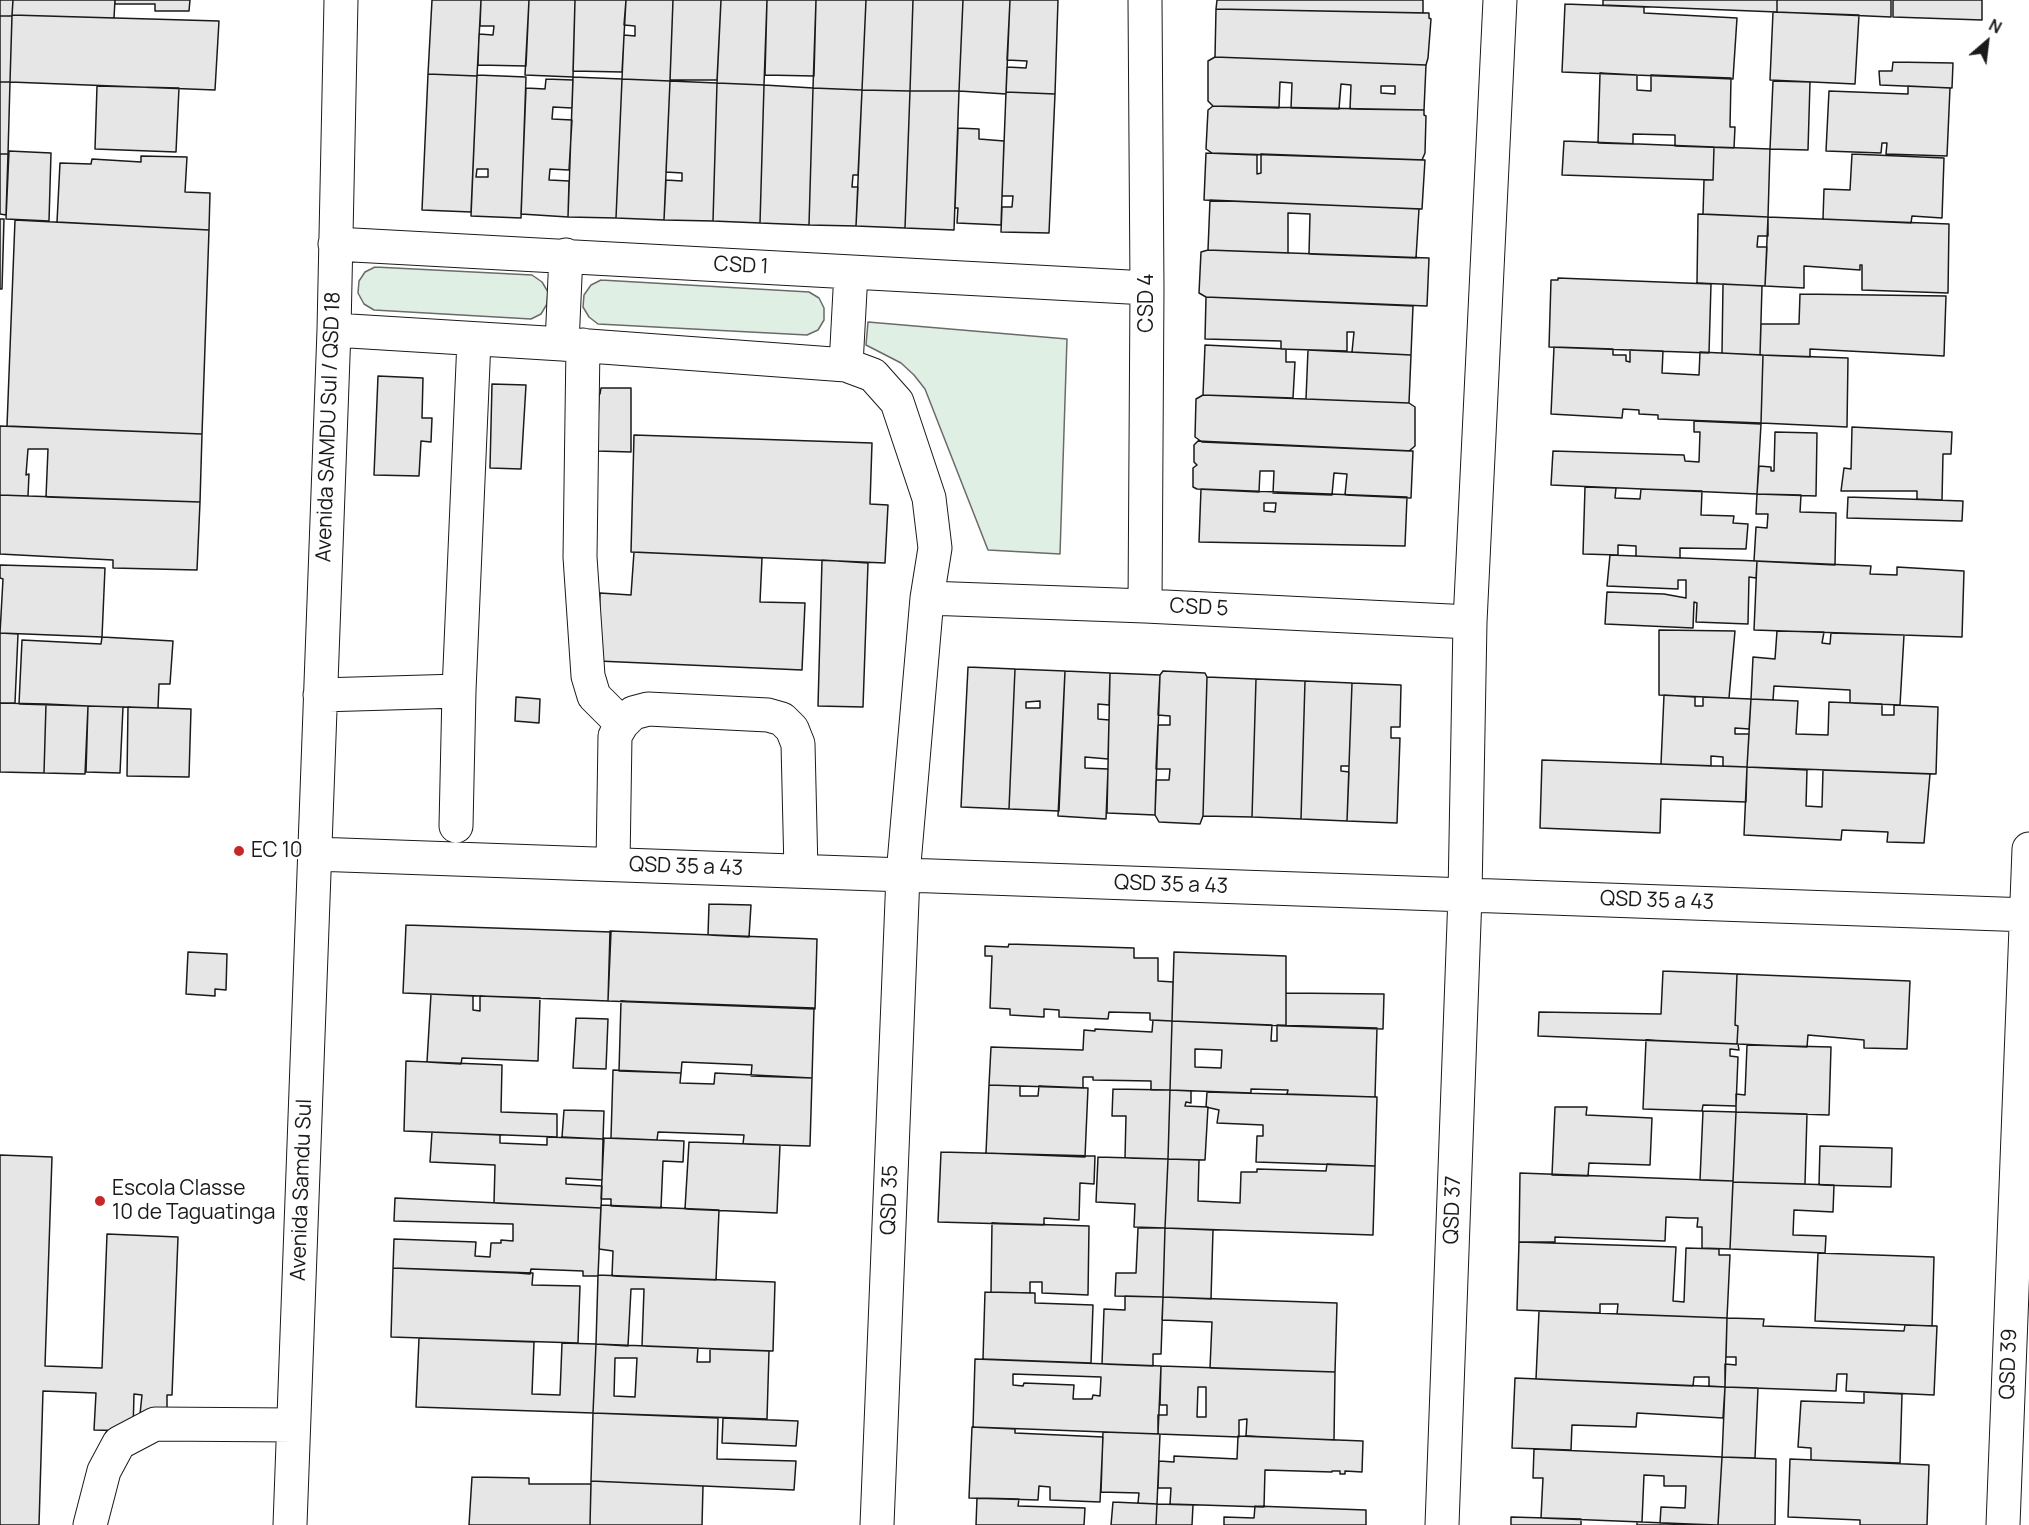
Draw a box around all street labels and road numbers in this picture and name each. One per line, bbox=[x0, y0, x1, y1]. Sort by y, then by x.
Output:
street label: CSD 1 bbox=[713, 252, 769, 280]
street label: CSD 4 bbox=[1134, 273, 1160, 333]
street label: Avenida SAMDU Sul / QSD 18 bbox=[312, 291, 346, 563]
street label: CSD 5 bbox=[1169, 594, 1229, 622]
street label: QSD 35 a 43 bbox=[628, 852, 744, 882]
street label: QSD 35 a 43 bbox=[1113, 870, 1229, 900]
street label: QSD 35 a 43 bbox=[1599, 886, 1715, 916]
street label: Avenida Samdu Sul bbox=[286, 1099, 318, 1281]
street label: QSD 35 bbox=[876, 1164, 904, 1236]
street label: QSD 37 bbox=[1439, 1175, 1467, 1245]
street label: QSD 39 bbox=[1995, 1328, 2023, 1400]

